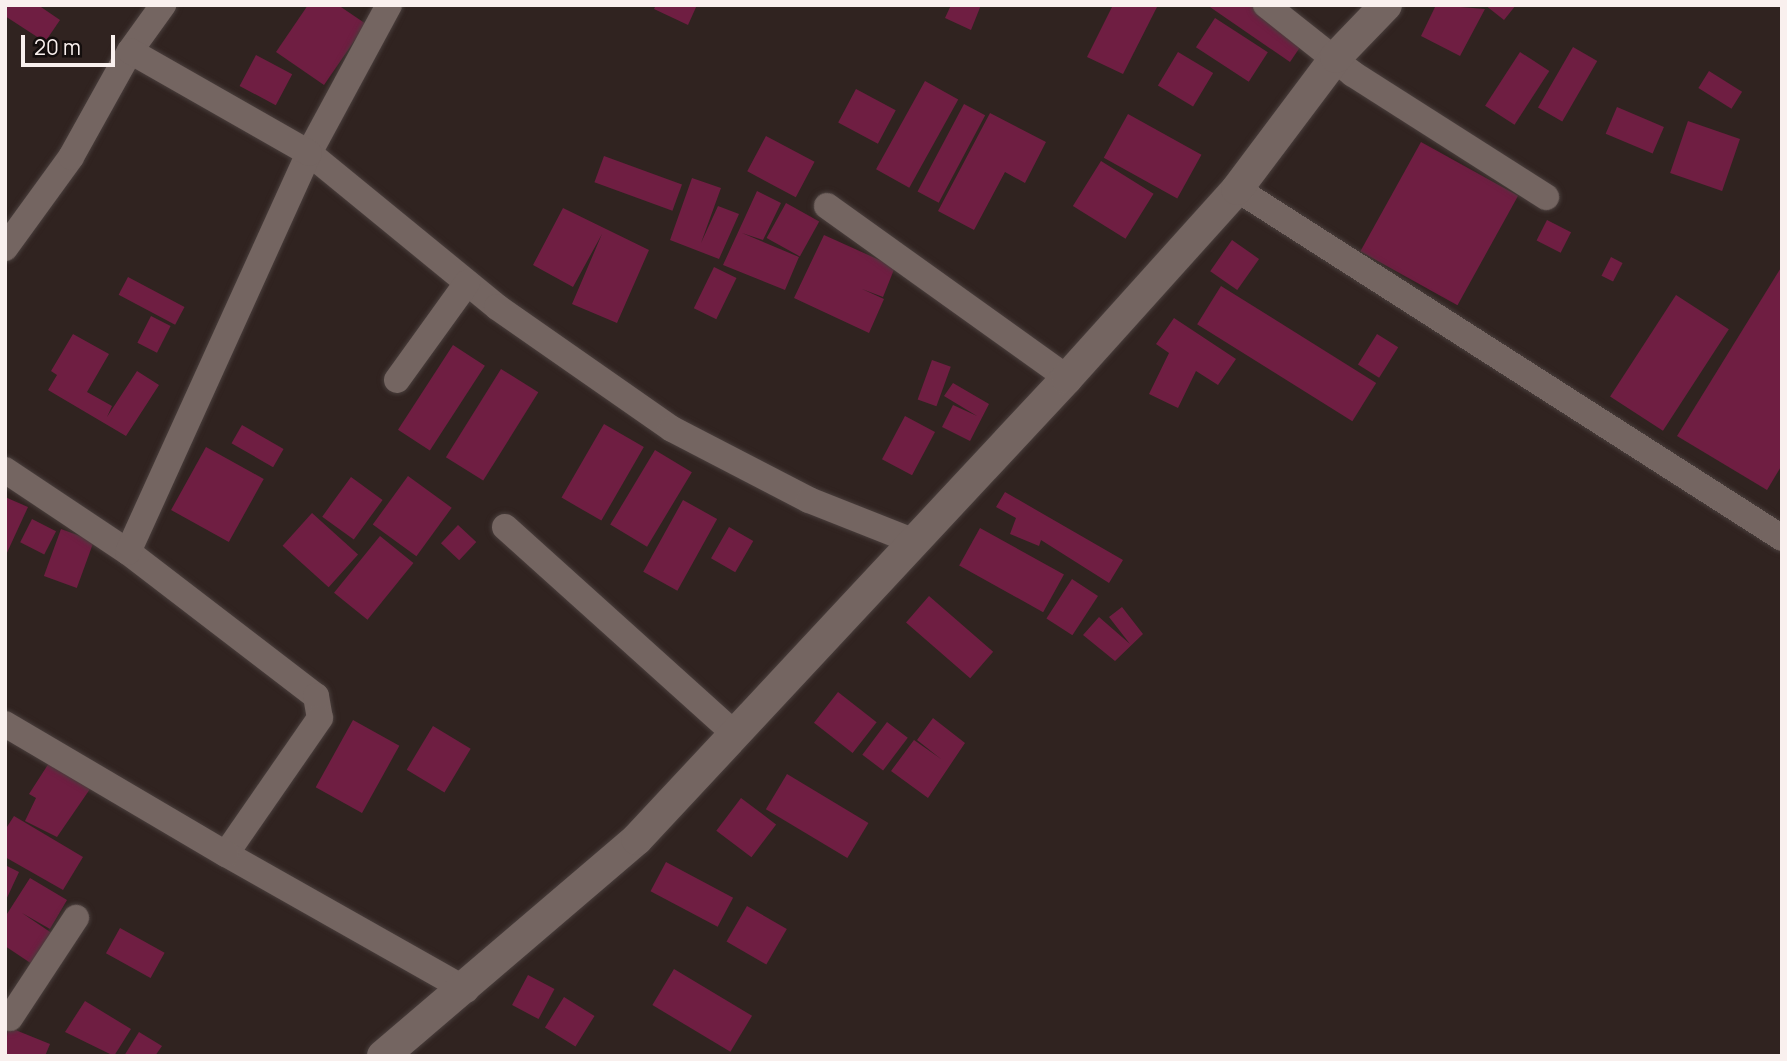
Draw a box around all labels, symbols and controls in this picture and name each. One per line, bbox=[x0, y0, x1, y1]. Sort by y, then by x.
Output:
scale bar bbox=[24, 21, 119, 65]
text: 20 m bbox=[34, 33, 81, 61]

